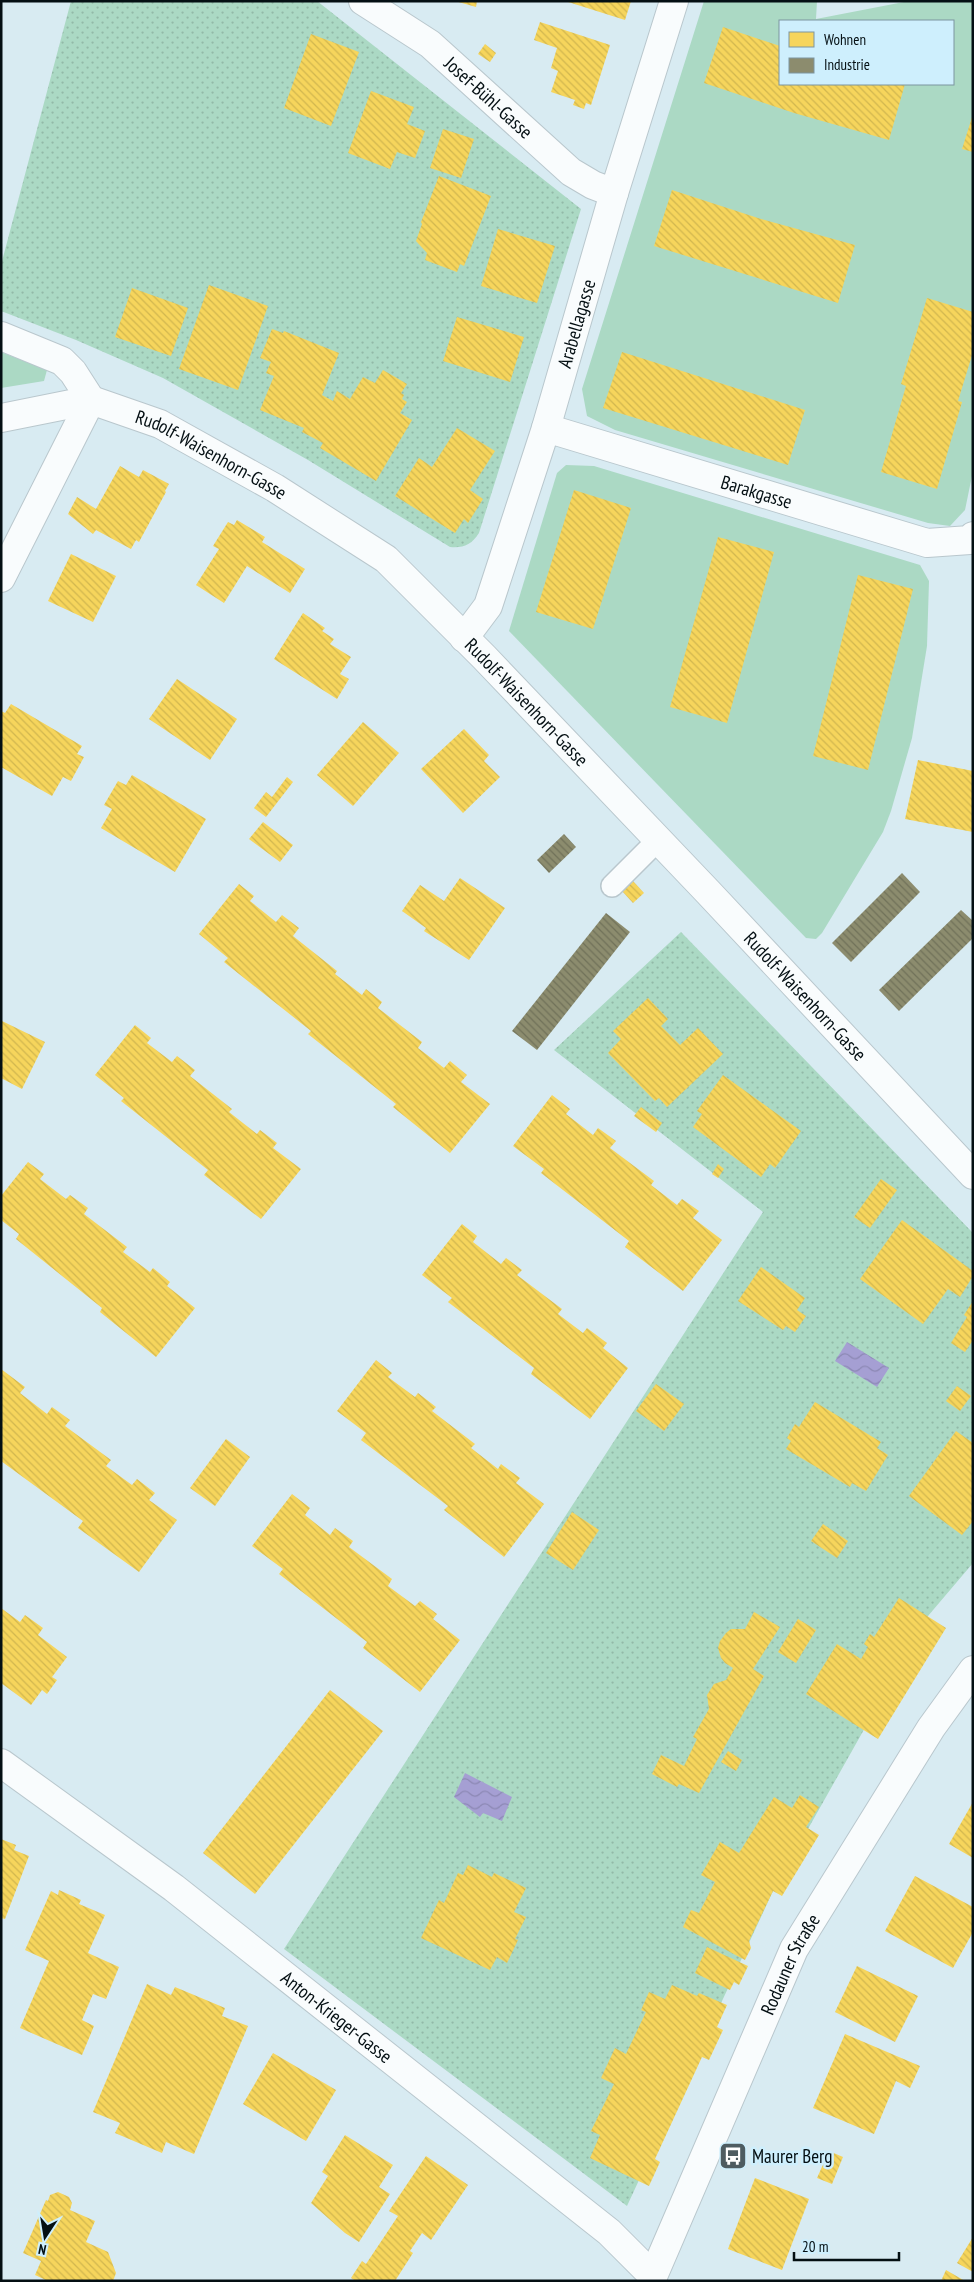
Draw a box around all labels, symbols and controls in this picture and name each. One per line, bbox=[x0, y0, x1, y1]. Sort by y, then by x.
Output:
legend bbox=[779, 20, 954, 85]
text: Wohnen bbox=[824, 30, 866, 49]
street label: Josef-Bühl-Gasse bbox=[439, 51, 538, 144]
text: Industrie bbox=[824, 55, 870, 74]
street label: Arabellagasse bbox=[552, 276, 600, 371]
street label: Rudolf-Waisenhorn-Gasse bbox=[132, 404, 292, 505]
street label: Barakgasse bbox=[718, 470, 795, 514]
street label: Rudolf-Waisenhorn-Gasse bbox=[460, 633, 594, 771]
street label: Rudolf-Waisenhorn-Gasse bbox=[739, 926, 872, 1066]
street label: Rodauner Straße bbox=[755, 1909, 825, 2018]
street label: Anton-Krieger-Gasse bbox=[276, 1965, 397, 2068]
bus stop icon: Maurer Berg bbox=[718, 2141, 748, 2171]
place label: Maurer Berg bbox=[752, 2144, 832, 2168]
north arrow bbox=[20, 2212, 70, 2262]
scale bar bbox=[794, 2230, 899, 2262]
text: 20 m bbox=[802, 2237, 828, 2256]
text: N bbox=[37, 2240, 48, 2259]

